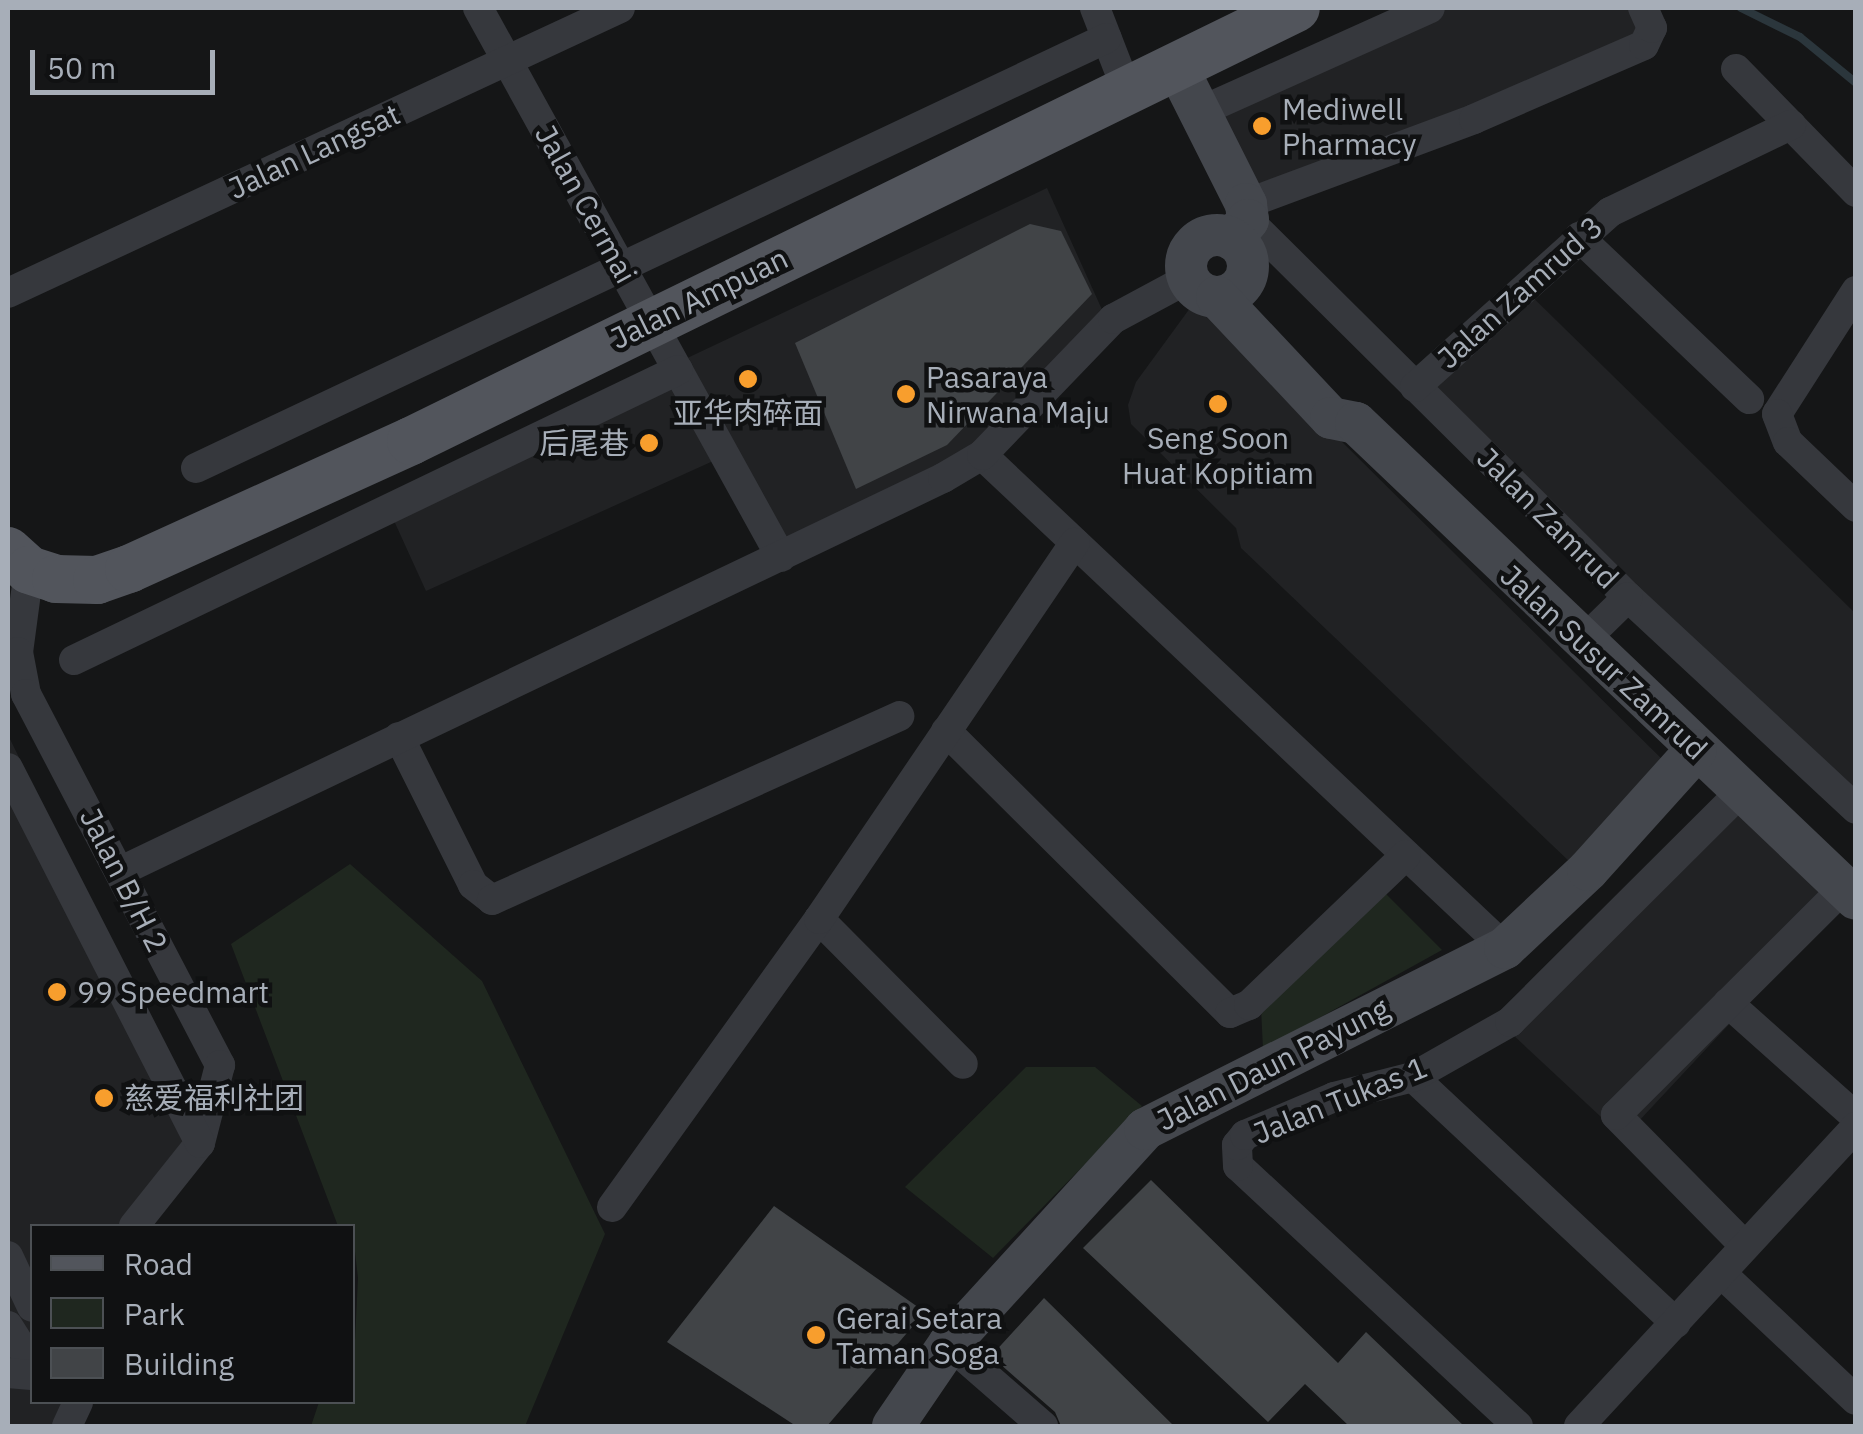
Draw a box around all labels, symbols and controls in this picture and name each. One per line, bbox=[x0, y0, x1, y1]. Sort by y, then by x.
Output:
scale bar bbox=[35, 30, 220, 92]
text: 50 m bbox=[47, 48, 116, 87]
place label: Mediwell Pharmacy bbox=[1282, 91, 1417, 162]
street label: Jalan Langsat bbox=[223, 96, 405, 206]
marker: Mediwell Pharmacy bbox=[1251, 115, 1273, 137]
street label: Jalan Cermai bbox=[528, 119, 644, 289]
street label: Jalan Zamrud 3 bbox=[1430, 208, 1610, 376]
street label: Jalan Ampuan bbox=[605, 240, 793, 356]
place label: Pasaraya Nirwana Maju bbox=[926, 359, 1110, 430]
marker: 亚华肉碎面 bbox=[737, 368, 759, 390]
marker: Pasaraya Nirwana Maju bbox=[895, 383, 917, 405]
marker: Seng Soon Huat Kopitiam bbox=[1207, 393, 1229, 415]
place label: 亚华肉碎面 bbox=[673, 395, 823, 431]
place label: Seng Soon Huat Kopitiam bbox=[1122, 420, 1314, 490]
place label: 后尾巷 bbox=[539, 425, 629, 461]
marker: 后尾巷 bbox=[638, 432, 660, 454]
street label: Jalan Zamrud bbox=[1470, 440, 1626, 596]
street label: Jalan Susur Zamrud bbox=[1493, 557, 1715, 767]
street label: Jalan B/H 2 bbox=[72, 802, 176, 958]
place label: 99 Speedmart bbox=[77, 974, 269, 1010]
marker: 99 Speedmart bbox=[46, 981, 68, 1003]
street label: Jalan Daun Payung bbox=[1151, 990, 1395, 1138]
street label: Jalan Tukas 1 bbox=[1248, 1049, 1432, 1151]
place label: 慈爱福利社团 bbox=[124, 1080, 304, 1116]
marker: 慈爱福利社团 bbox=[93, 1087, 115, 1109]
legend bbox=[30, 1224, 355, 1404]
text: Road bbox=[124, 1244, 193, 1283]
text: Park bbox=[124, 1294, 185, 1333]
place label: Gerai Setara Taman Soga bbox=[836, 1300, 1002, 1370]
marker: Gerai Setara Taman Soga bbox=[805, 1324, 827, 1346]
text: Building bbox=[124, 1344, 234, 1383]

